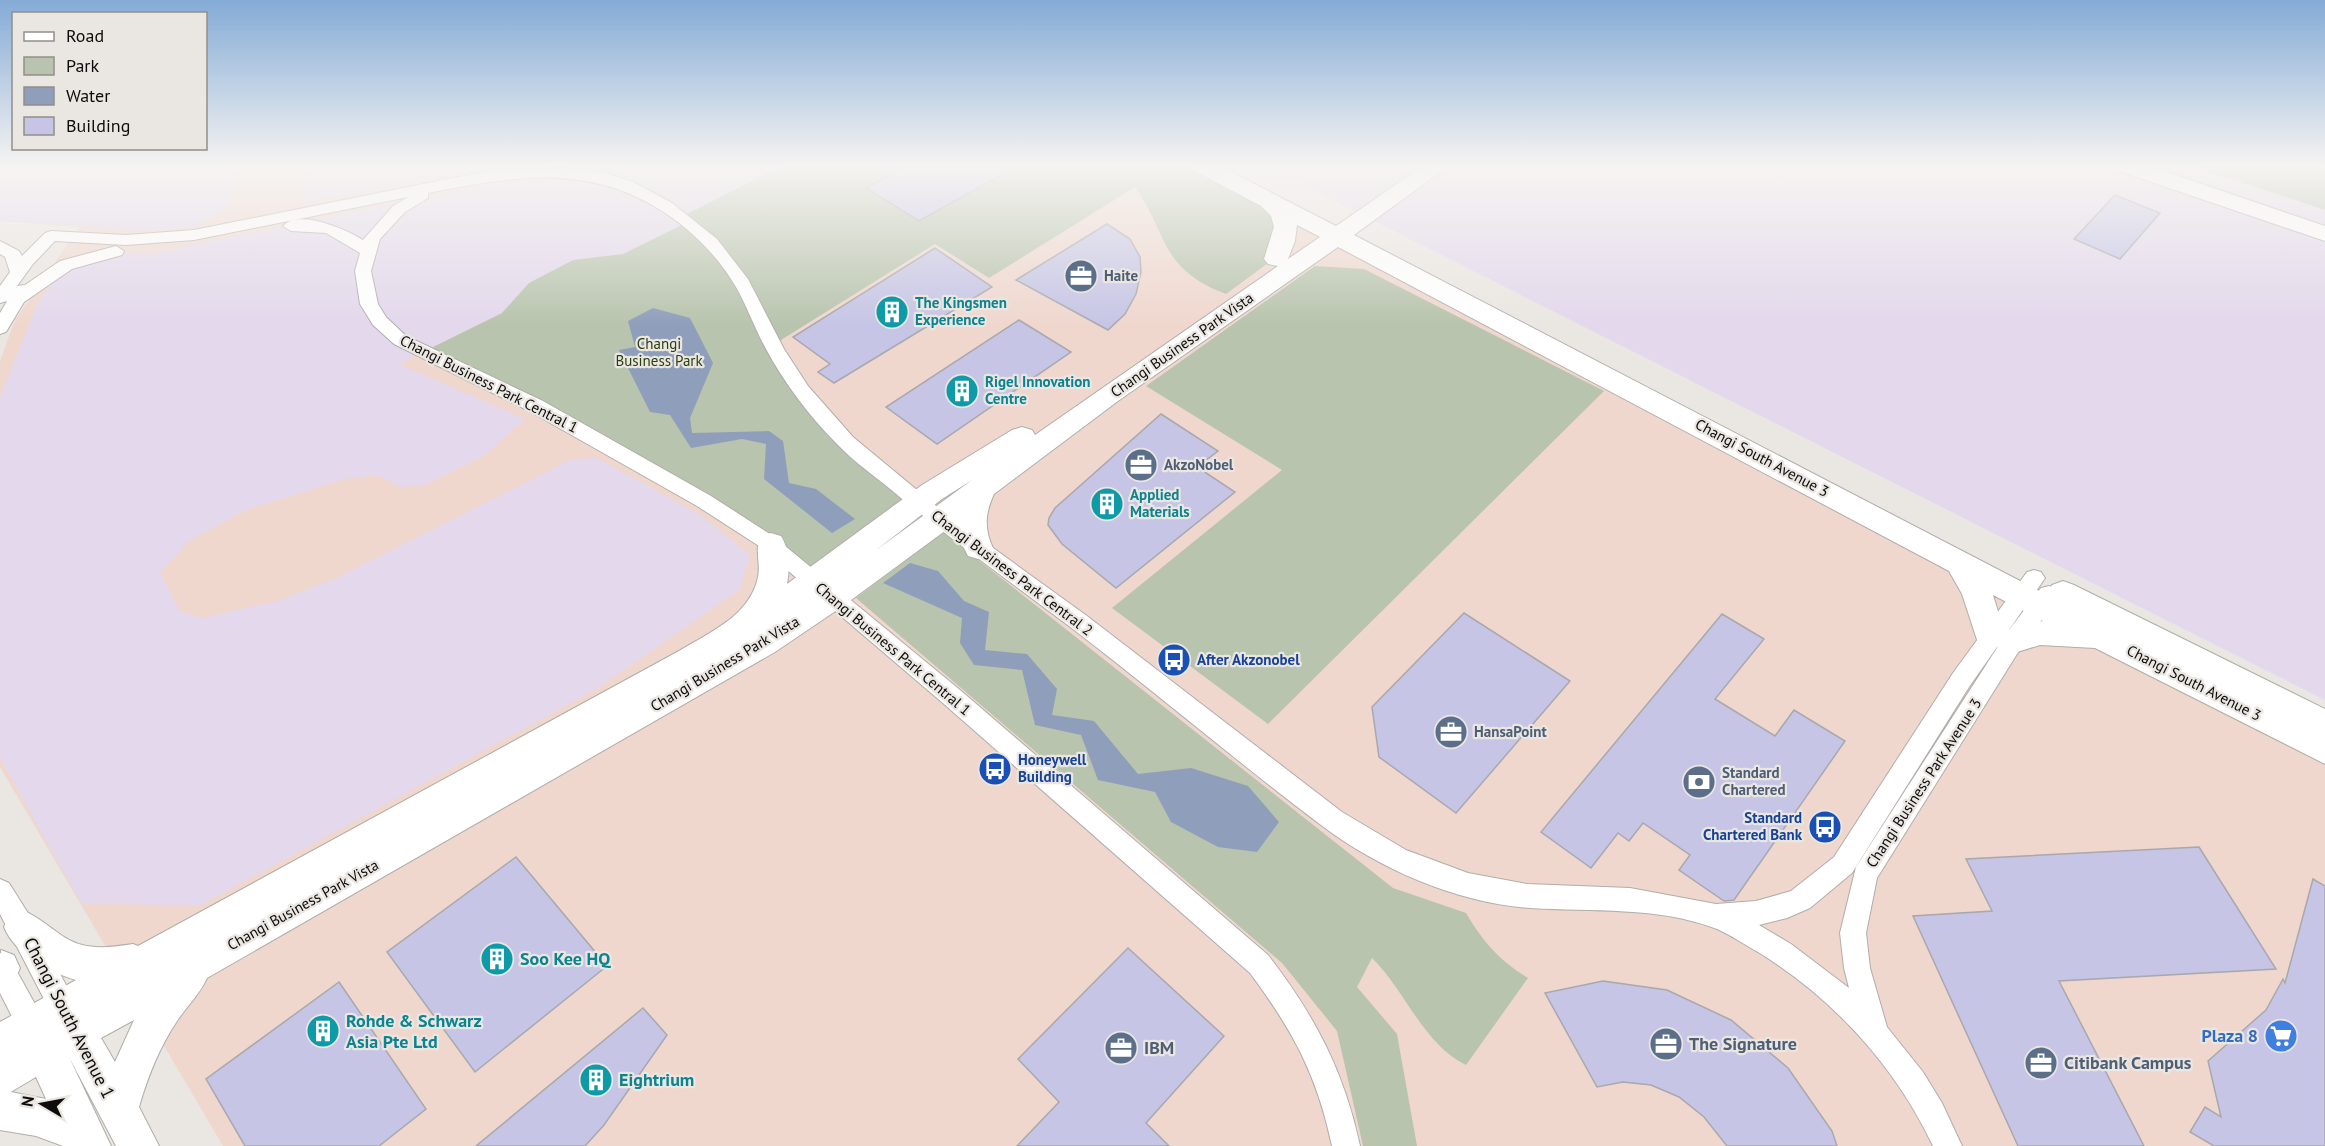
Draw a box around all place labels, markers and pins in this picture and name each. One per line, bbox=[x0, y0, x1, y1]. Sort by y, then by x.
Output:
office icon: Haite bbox=[1063, 258, 1099, 294]
place label: Haite bbox=[1104, 266, 1138, 285]
place label: The Kingsmen Experience bbox=[915, 293, 1007, 329]
building icon: The Kingsmen Experience bbox=[874, 294, 910, 330]
place label: Rigel Innovation Centre bbox=[985, 372, 1091, 408]
building icon: Rigel Innovation Centre bbox=[944, 373, 980, 409]
office icon: AkzoNobel bbox=[1123, 447, 1159, 483]
place label: AkzoNobel bbox=[1164, 455, 1234, 474]
place label: Applied Materials bbox=[1130, 485, 1190, 521]
building icon: Applied Materials bbox=[1089, 486, 1125, 522]
bus stop icon: After Akzonobel bbox=[1156, 642, 1192, 678]
place label: After Akzonobel bbox=[1197, 650, 1300, 669]
office icon: HansaPoint bbox=[1433, 714, 1469, 750]
place label: HansaPoint bbox=[1474, 722, 1547, 741]
place label: Honeywell Building bbox=[1018, 750, 1087, 786]
bus stop icon: Honeywell Building bbox=[977, 751, 1013, 787]
place label: Standard Chartered bbox=[1722, 763, 1785, 799]
bank icon: Standard Chartered bbox=[1681, 764, 1717, 800]
place label: Standard Chartered Bank bbox=[1703, 808, 1803, 844]
bus stop icon: Standard Chartered Bank bbox=[1807, 809, 1843, 845]
building icon: Soo Kee HQ bbox=[479, 941, 515, 977]
place label: Soo Kee HQ bbox=[520, 947, 611, 970]
place label: Rohde & Schwarz Asia Pte Ltd bbox=[346, 1009, 482, 1053]
building icon: Rohde & Schwarz Asia Pte Ltd bbox=[305, 1013, 341, 1049]
supermarket icon: Plaza 8 bbox=[2263, 1018, 2299, 1054]
place label: Plaza 8 bbox=[2202, 1024, 2258, 1047]
office icon: The Signature bbox=[1648, 1026, 1684, 1062]
office icon: IBM bbox=[1103, 1030, 1139, 1066]
place label: The Signature bbox=[1689, 1032, 1797, 1055]
place label: IBM bbox=[1144, 1036, 1174, 1059]
office icon: Citibank Campus bbox=[2023, 1045, 2059, 1081]
place label: Citibank Campus bbox=[2064, 1051, 2192, 1074]
building icon: Eightrium bbox=[578, 1062, 614, 1098]
place label: Eightrium bbox=[619, 1068, 694, 1091]

